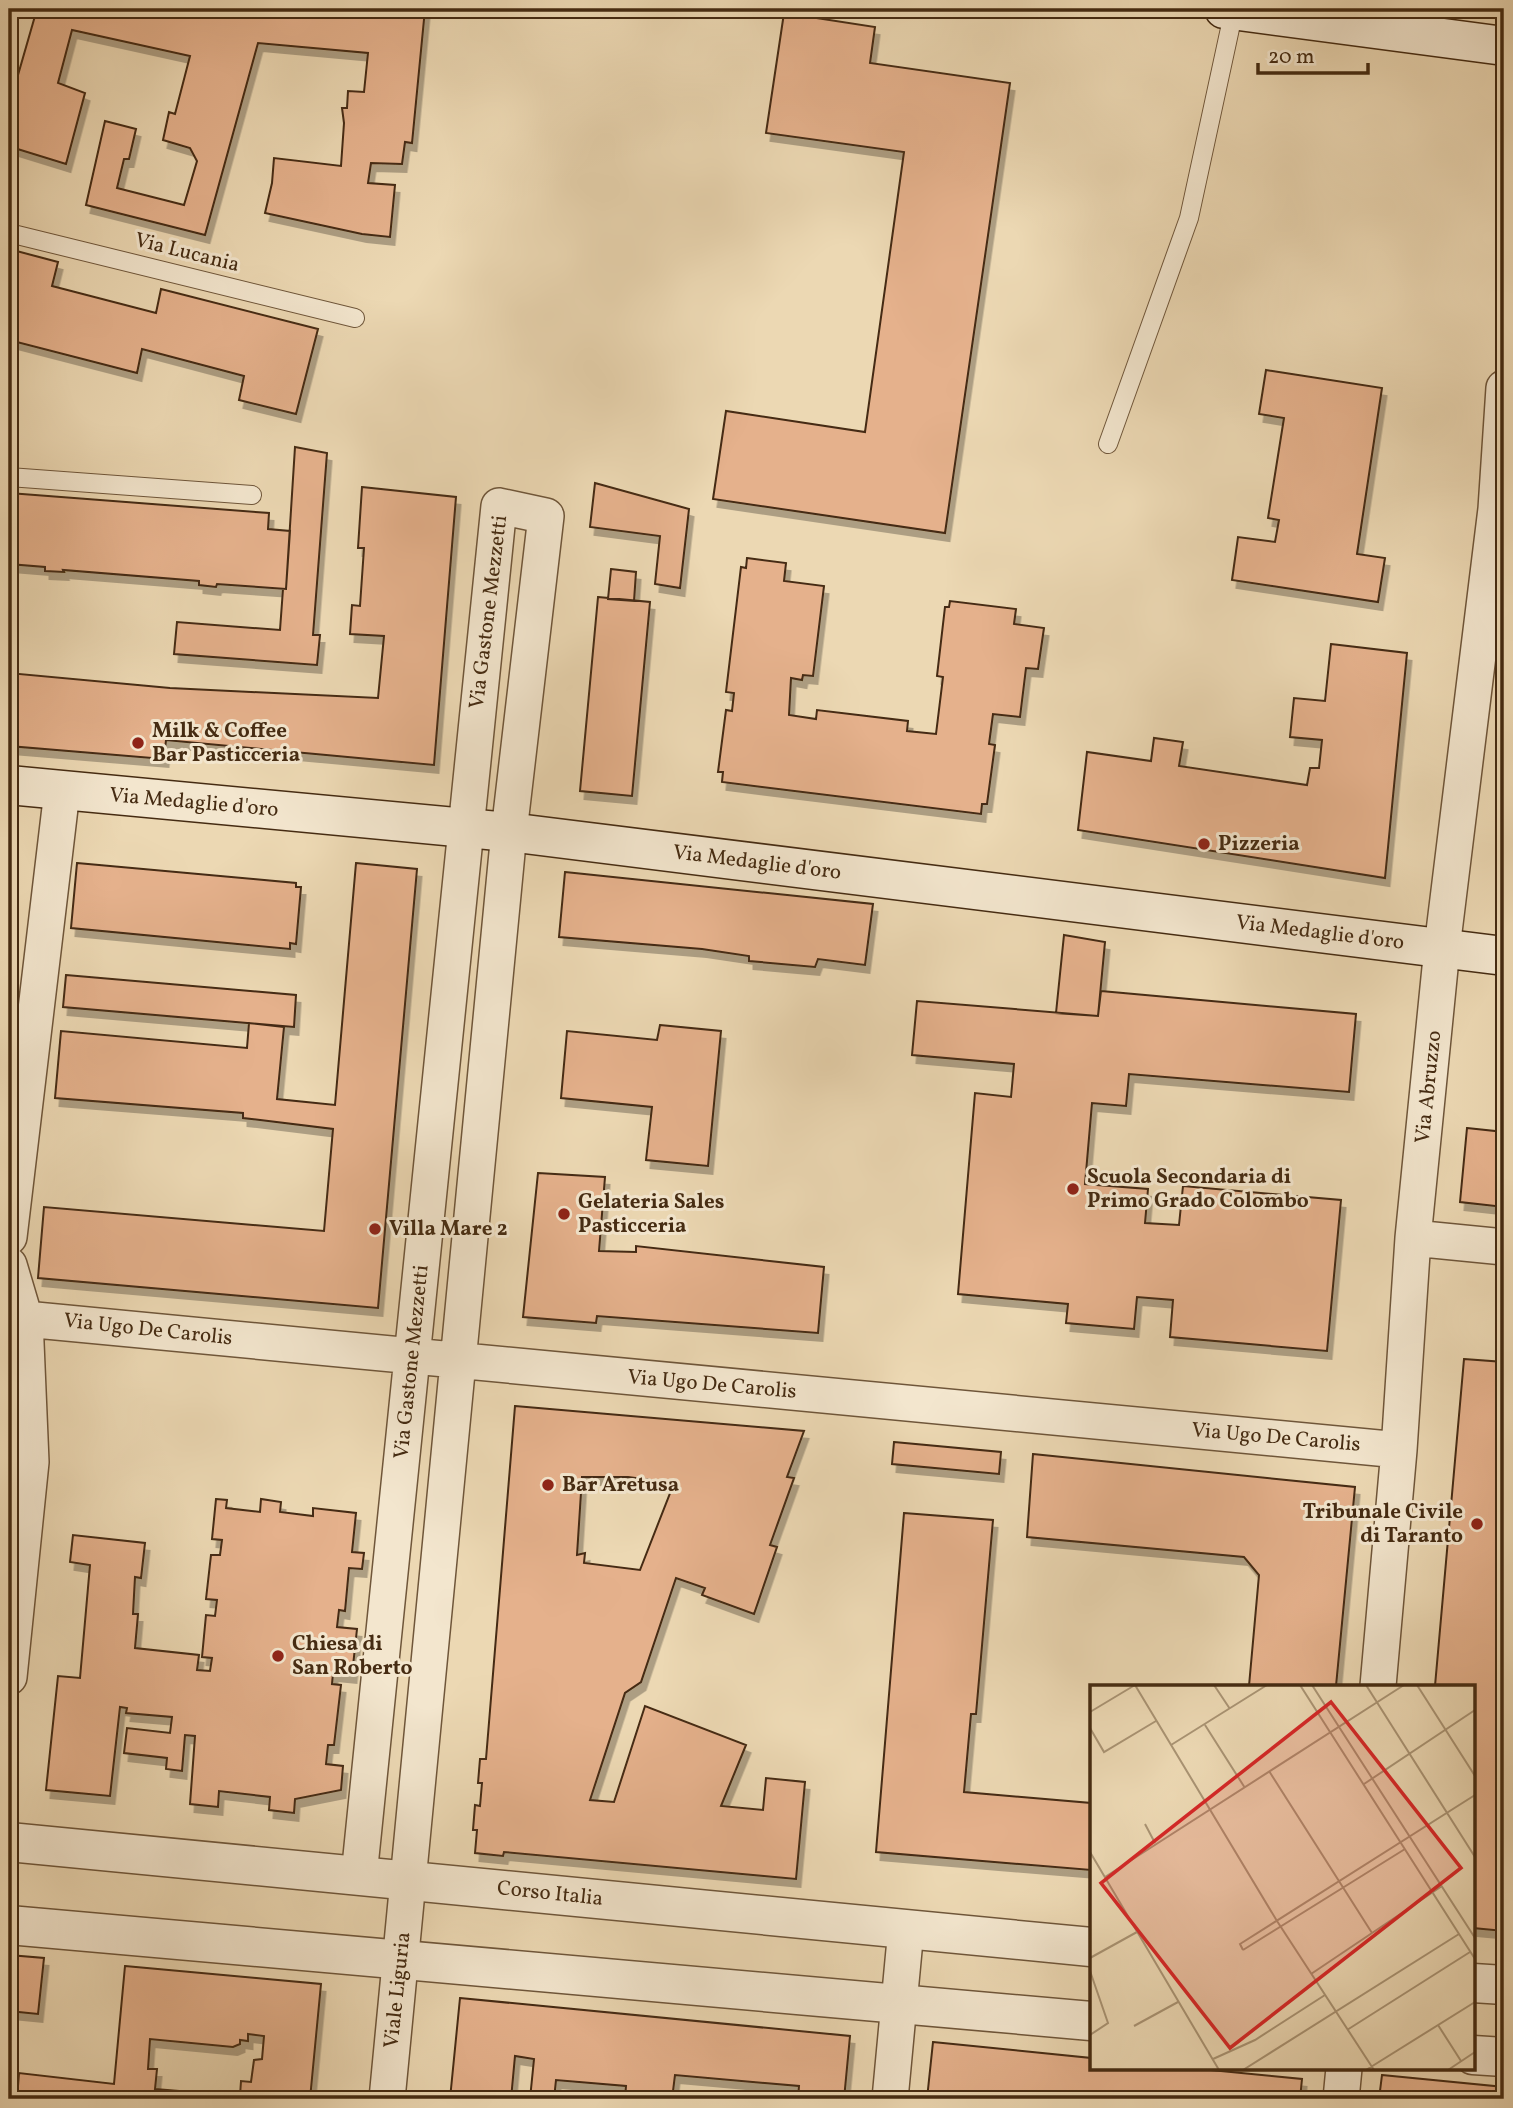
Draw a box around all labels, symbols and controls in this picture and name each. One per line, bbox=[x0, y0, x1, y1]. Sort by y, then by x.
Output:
scale bar bbox=[1258, 32, 1368, 76]
text: 20 m bbox=[1268, 43, 1314, 72]
street label: Via Lucania bbox=[132, 226, 242, 280]
street label: Via Gastone Mezzetti bbox=[463, 513, 515, 711]
place label: Milk & Coffee Bar Pasticceria bbox=[152, 717, 300, 770]
marker: Milk & Coffee Bar Pasticceria bbox=[130, 735, 146, 751]
street label: Via Medaglie d'oro bbox=[108, 781, 280, 825]
place label: Pizzeria bbox=[1218, 830, 1300, 859]
marker: Pizzeria bbox=[1196, 836, 1212, 852]
street label: Via Medaglie d'oro bbox=[671, 838, 843, 888]
street label: Via Medaglie d'oro bbox=[1234, 908, 1406, 958]
street label: Via Abruzzo bbox=[1409, 1029, 1449, 1145]
place label: Scuola Secondaria di Primo Grado Colombo bbox=[1087, 1163, 1309, 1216]
marker: Scuola Secondaria di Primo Grado Colombo bbox=[1065, 1181, 1081, 1197]
place label: Gelateria Sales Pasticceria bbox=[578, 1188, 724, 1241]
marker: Gelateria Sales Pasticceria bbox=[556, 1206, 572, 1222]
place label: Villa Mare 2 bbox=[389, 1215, 508, 1244]
marker: Villa Mare 2 bbox=[367, 1221, 383, 1237]
street label: Via Gastone Mezzetti bbox=[387, 1263, 437, 1461]
street label: Via Ugo De Carolis bbox=[62, 1307, 234, 1353]
street label: Via Ugo De Carolis bbox=[626, 1363, 798, 1407]
street label: Via Ugo De Carolis bbox=[1190, 1416, 1362, 1460]
place label: Bar Aretusa bbox=[562, 1471, 679, 1500]
marker: Bar Aretusa bbox=[540, 1477, 556, 1493]
place label: Tribunale Civile di Taranto bbox=[1303, 1498, 1463, 1551]
marker: Tribunale Civile di Taranto bbox=[1469, 1516, 1485, 1532]
place label: Chiesa di San Roberto bbox=[292, 1630, 413, 1683]
marker: Chiesa di San Roberto bbox=[270, 1648, 286, 1664]
inset map bbox=[1090, 1685, 1474, 2070]
street label: Corso Italia bbox=[496, 1874, 604, 1914]
street label: Viale Liguria bbox=[377, 1930, 419, 2050]

